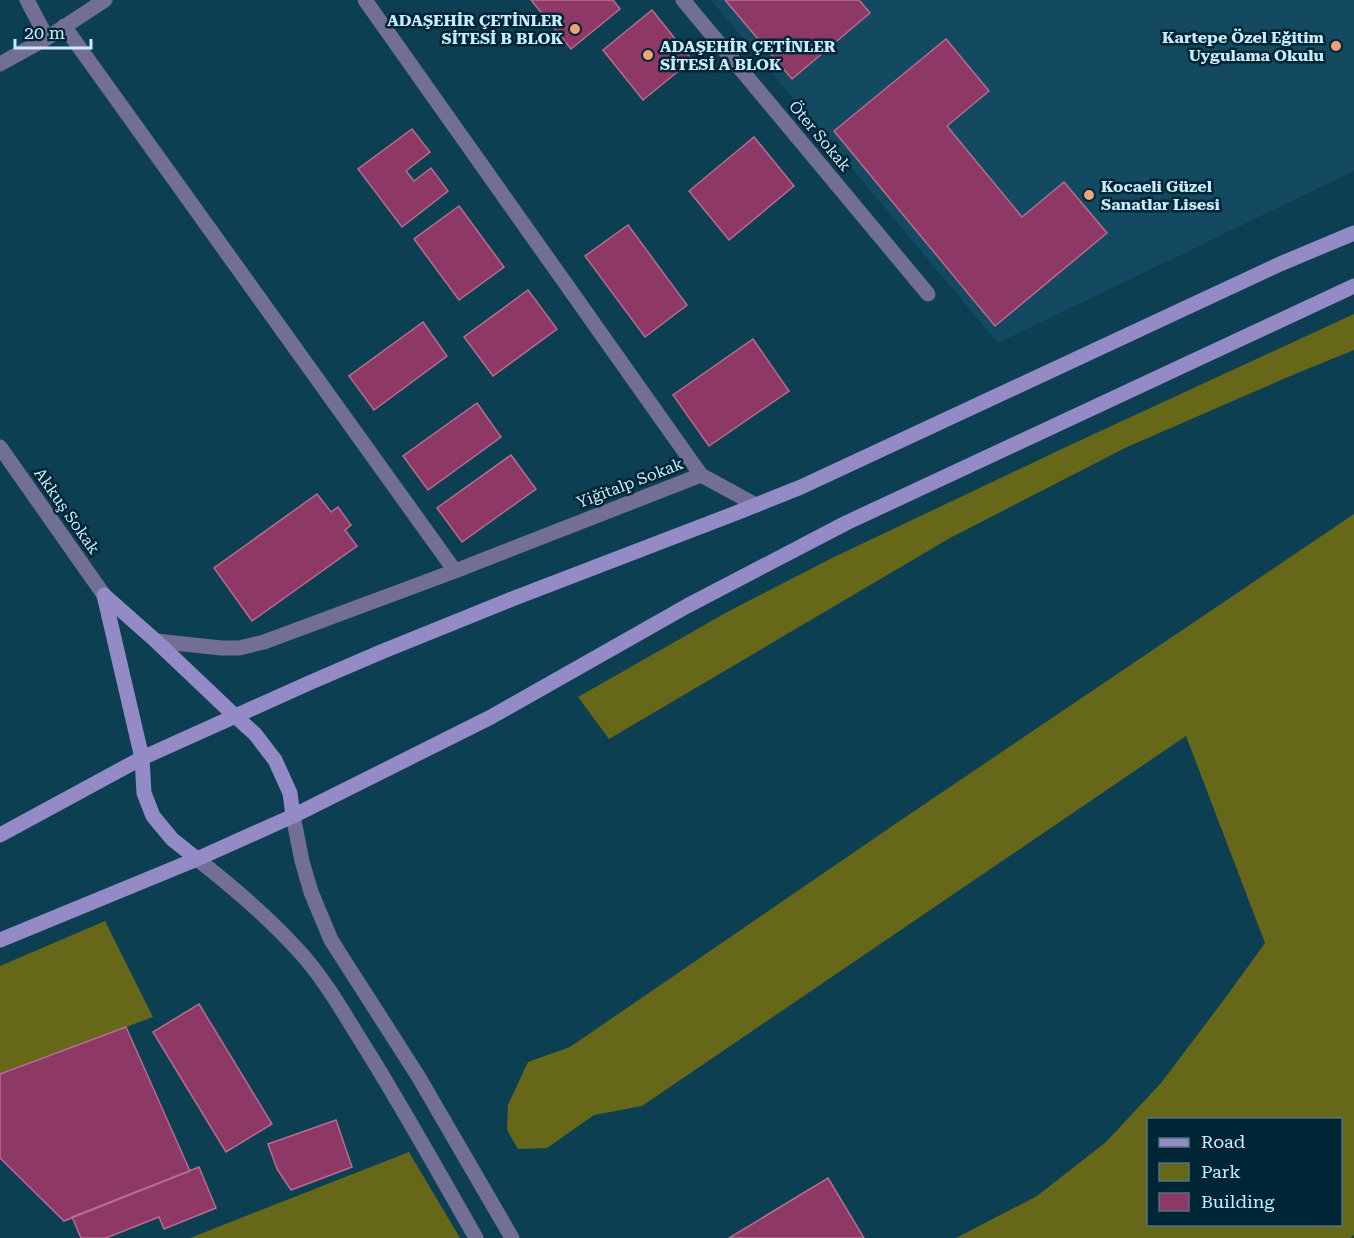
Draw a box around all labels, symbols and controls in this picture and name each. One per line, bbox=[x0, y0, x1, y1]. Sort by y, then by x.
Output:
place label: ADAŞEHİR ÇETİNLER SİTESİ B BLOK bbox=[387, 11, 563, 48]
scale bar bbox=[15, 12, 92, 50]
text: 20 m bbox=[24, 22, 65, 43]
marker: ADAŞEHİR ÇETİNLER SİTESİ B BLOK bbox=[568, 22, 582, 36]
place label: Kartepe Özel Eğitim Uygulama Okulu bbox=[1162, 28, 1325, 65]
place label: ADAŞEHİR ÇETİNLER SİTESİ A BLOK bbox=[660, 37, 836, 74]
marker: Kartepe Özel Eğitim Uygulama Okulu bbox=[1329, 39, 1343, 53]
marker: ADAŞEHİR ÇETİNLER SİTESİ A BLOK bbox=[641, 48, 655, 62]
street label: Öter Sokak bbox=[785, 97, 855, 175]
place label: Kocaeli Güzel Sanatlar Lisesi bbox=[1101, 177, 1221, 214]
marker: Kocaeli Güzel Sanatlar Lisesi bbox=[1082, 188, 1096, 202]
street label: Yiğitalp Sokak bbox=[574, 454, 686, 512]
street label: Akkuş Sokak bbox=[30, 464, 104, 558]
legend bbox=[1147, 1118, 1342, 1226]
text: Road bbox=[1201, 1131, 1246, 1152]
text: Park bbox=[1201, 1161, 1241, 1182]
text: Building bbox=[1201, 1191, 1275, 1212]

